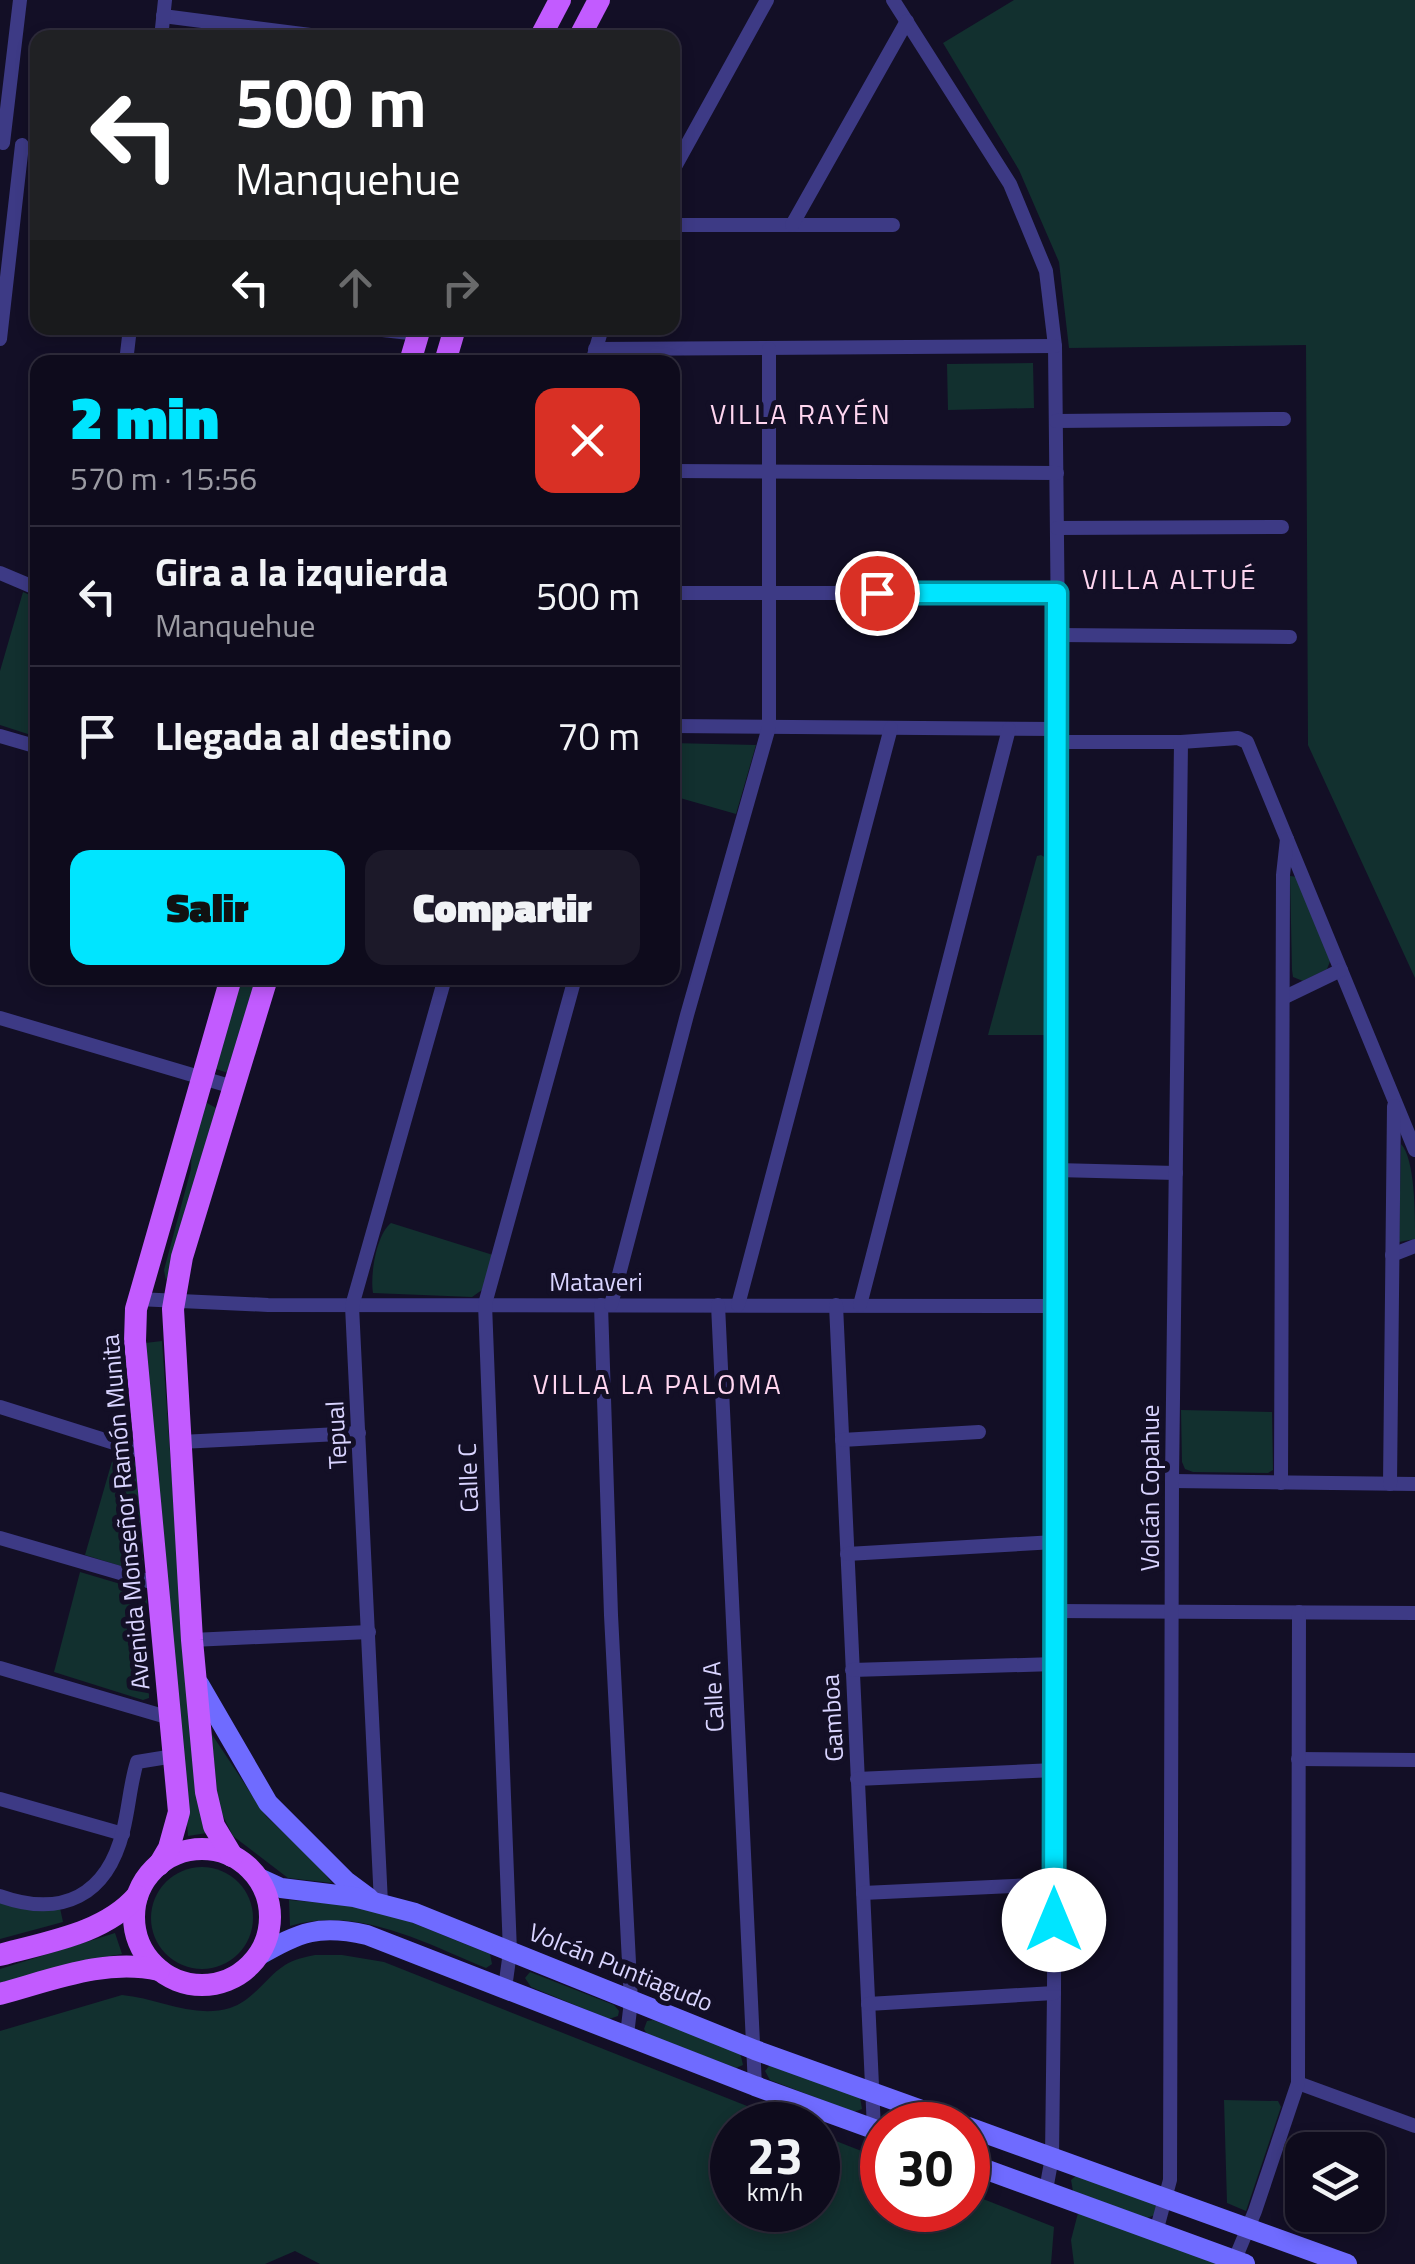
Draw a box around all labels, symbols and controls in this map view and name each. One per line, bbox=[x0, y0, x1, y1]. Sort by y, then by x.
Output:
text: 500 m bbox=[235, 48, 427, 154]
icon: left bbox=[70, 70, 200, 200]
text: Manquehue bbox=[235, 144, 461, 212]
icon: left bbox=[223, 260, 278, 315]
icon: ahead bbox=[328, 260, 383, 315]
icon: right bbox=[433, 260, 488, 315]
text: 2 min bbox=[70, 371, 219, 462]
button: close bbox=[535, 388, 640, 493]
district label: VILLA RAYÉN bbox=[710, 392, 892, 435]
text: 570 m · 15:56 bbox=[70, 454, 257, 502]
text: Gira a la izquierda bbox=[155, 543, 448, 601]
pin bbox=[835, 551, 920, 636]
district label: VILLA ALTUÉ bbox=[1082, 557, 1258, 600]
icon: arrive bbox=[850, 566, 905, 621]
text: 500 m bbox=[536, 567, 640, 625]
icon: left bbox=[70, 569, 125, 624]
text: Manquehue bbox=[155, 601, 315, 649]
text: Llegada al destino bbox=[155, 707, 452, 765]
text: 70 m bbox=[557, 707, 640, 765]
icon: arrive bbox=[70, 709, 125, 764]
button: Salir bbox=[70, 850, 345, 965]
button: Compartir bbox=[365, 850, 640, 965]
street label: Mataveri bbox=[549, 1263, 643, 1301]
street label: Avenida Monseñor Ramón Munita bbox=[90, 1332, 159, 1691]
district label: VILLA LA PALOMA bbox=[533, 1362, 783, 1405]
street label: Tepual bbox=[315, 1400, 357, 1470]
street label: Volcán Copahue bbox=[1131, 1405, 1169, 1571]
street label: Calle C bbox=[448, 1443, 488, 1513]
street label: Calle A bbox=[692, 1661, 734, 1733]
street label: Gamboa bbox=[811, 1673, 853, 1763]
position arrow bbox=[1002, 1868, 1106, 1972]
street label: Volcán Puntiagudo bbox=[523, 1913, 719, 2021]
speed limit sign: 30 bbox=[860, 2102, 990, 2232]
text: 23 bbox=[747, 2117, 803, 2193]
map controls bbox=[1285, 2132, 1385, 2232]
button: layers bbox=[1285, 2132, 1385, 2232]
text: km/h bbox=[747, 2173, 803, 2211]

